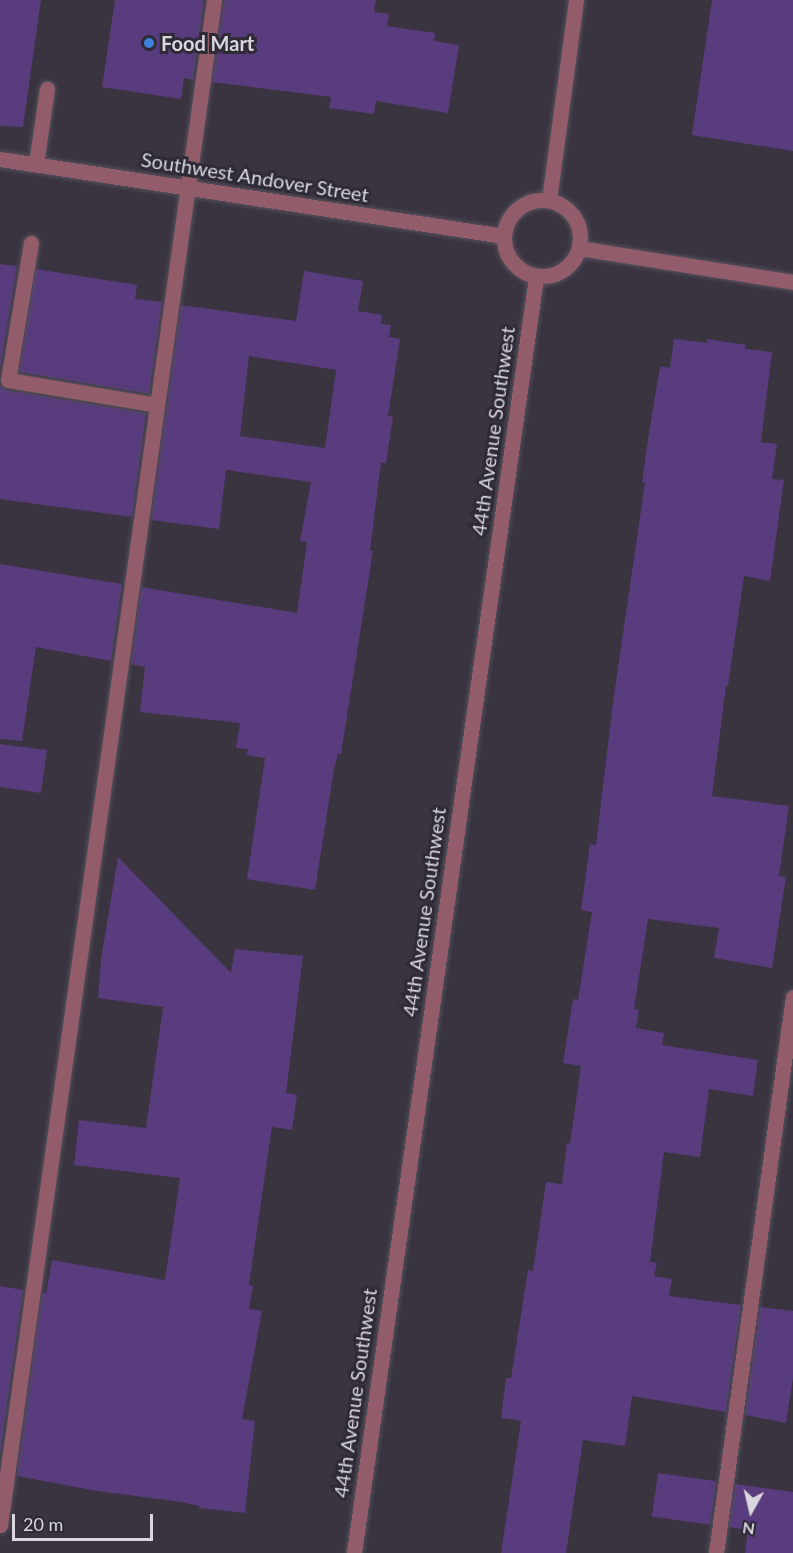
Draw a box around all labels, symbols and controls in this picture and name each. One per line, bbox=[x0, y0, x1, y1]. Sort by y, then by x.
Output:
place label: Food Mart bbox=[161, 31, 254, 55]
marker: Food Mart bbox=[142, 36, 156, 50]
street label: Southwest Andover Street bbox=[139, 147, 371, 207]
street label: 44th Avenue Southwest bbox=[466, 325, 520, 537]
street label: 44th Avenue Southwest bbox=[397, 806, 451, 1018]
street label: 44th Avenue Southwest bbox=[328, 1287, 382, 1499]
north arrow bbox=[721, 1481, 781, 1541]
scale bar bbox=[15, 1502, 156, 1540]
text: 20 m bbox=[23, 1513, 63, 1535]
text: N bbox=[741, 1519, 756, 1540]

